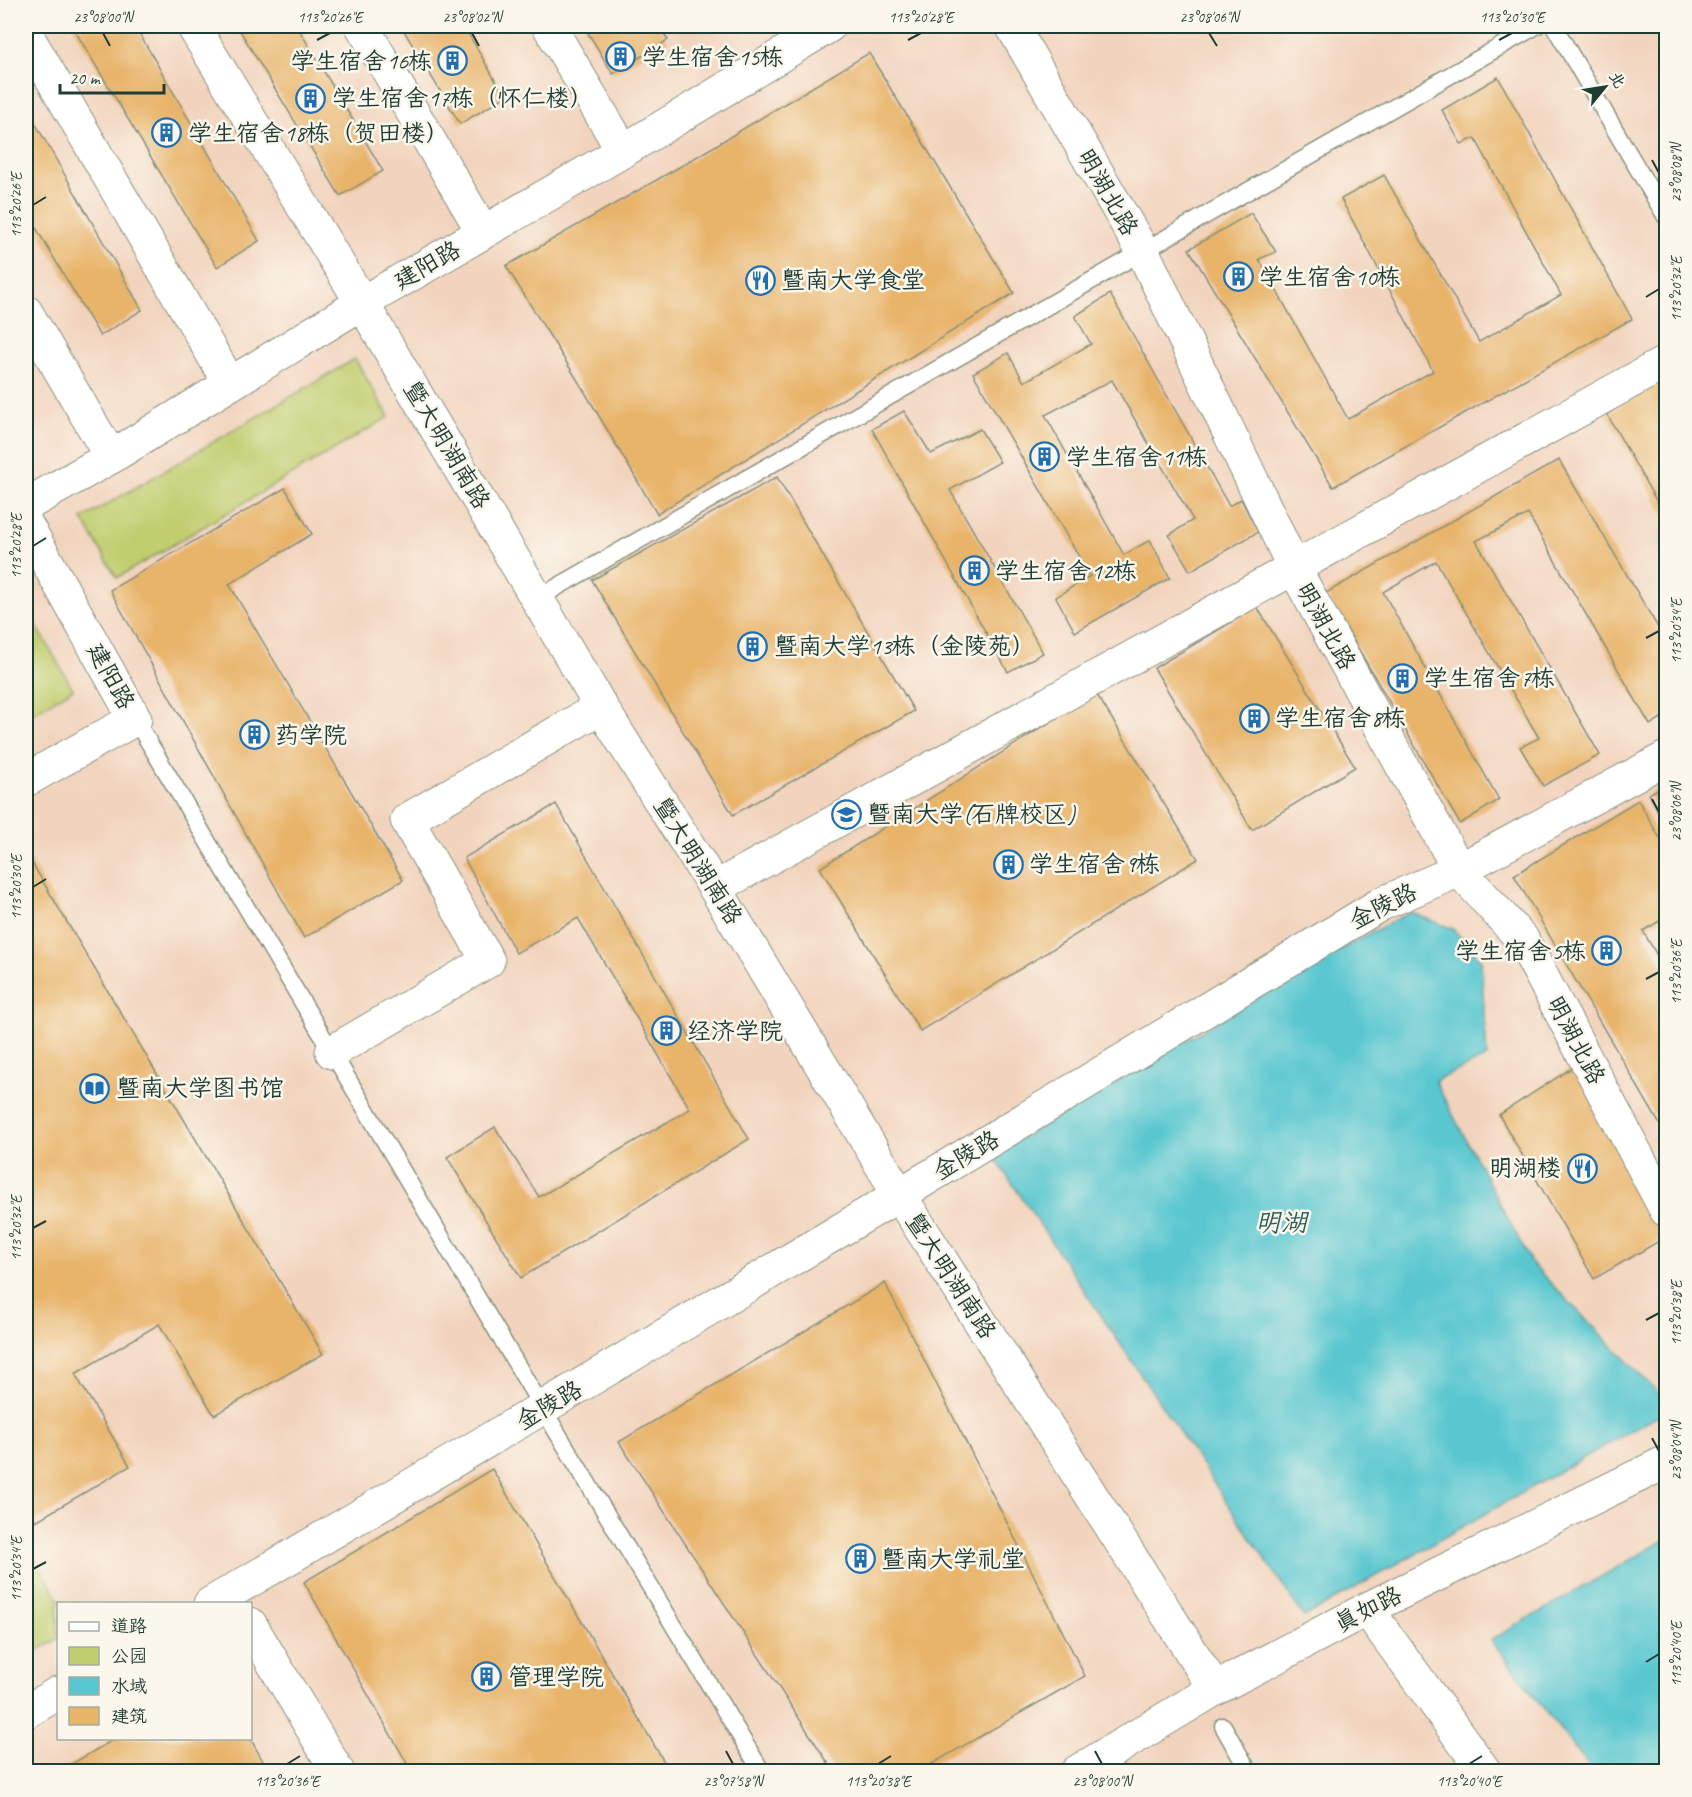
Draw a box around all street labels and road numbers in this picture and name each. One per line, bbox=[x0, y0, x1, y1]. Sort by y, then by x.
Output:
street label: 明湖北路 bbox=[1071, 143, 1145, 241]
street label: 建阳路 bbox=[388, 234, 466, 296]
street label: 暨大明湖南路 bbox=[397, 376, 497, 514]
street label: 明湖北路 bbox=[1290, 577, 1362, 675]
street label: 建阳路 bbox=[80, 637, 142, 715]
street label: 暨大明湖南路 bbox=[647, 792, 749, 930]
street label: 金陵路 bbox=[1344, 876, 1422, 936]
street label: 明湖北路 bbox=[1540, 991, 1612, 1089]
street label: 金陵路 bbox=[927, 1124, 1005, 1186]
street label: 暨大明湖南路 bbox=[899, 1207, 1003, 1345]
street label: 金陵路 bbox=[510, 1374, 588, 1436]
street label: 真如路 bbox=[1329, 1579, 1407, 1639]

